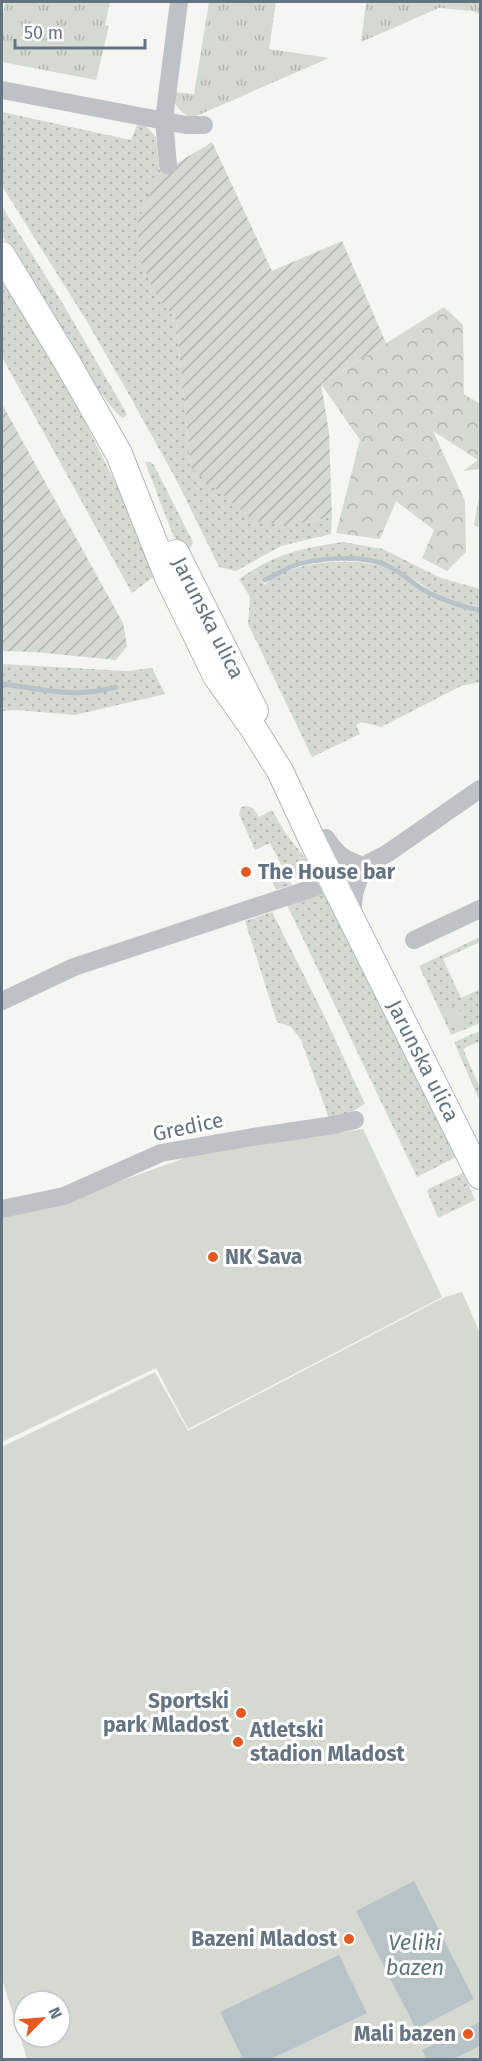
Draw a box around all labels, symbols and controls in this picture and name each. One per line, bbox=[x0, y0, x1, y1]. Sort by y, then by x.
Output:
scale bar bbox=[15, 12, 146, 50]
text: 50 m bbox=[24, 22, 63, 44]
street label: Jarunska ulica bbox=[166, 553, 250, 683]
place label: The House bar bbox=[258, 859, 396, 885]
marker: The House bar bbox=[239, 865, 253, 879]
street label: Jarunska ulica bbox=[381, 996, 465, 1126]
street label: Gredice bbox=[150, 1107, 226, 1147]
place label: NK Sava bbox=[225, 1244, 302, 1270]
marker: NK Sava bbox=[206, 1250, 220, 1264]
place label: Sportski park Mladost bbox=[103, 1688, 230, 1738]
marker: Sportski park Mladost bbox=[234, 1706, 248, 1720]
place label: Atletski stadion Mladost bbox=[249, 1717, 406, 1767]
marker: Atletski stadion Mladost bbox=[231, 1735, 245, 1749]
place label: Bazeni Mladost bbox=[191, 1926, 338, 1952]
water label: Veliki bazen bbox=[386, 1929, 444, 1981]
marker: Bazeni Mladost bbox=[342, 1932, 356, 1946]
north arrow bbox=[12, 1989, 72, 2049]
text: N bbox=[44, 2004, 66, 2022]
place label: Mali bazen bbox=[354, 2021, 456, 2047]
marker: Mali bazen bbox=[461, 2027, 475, 2041]

